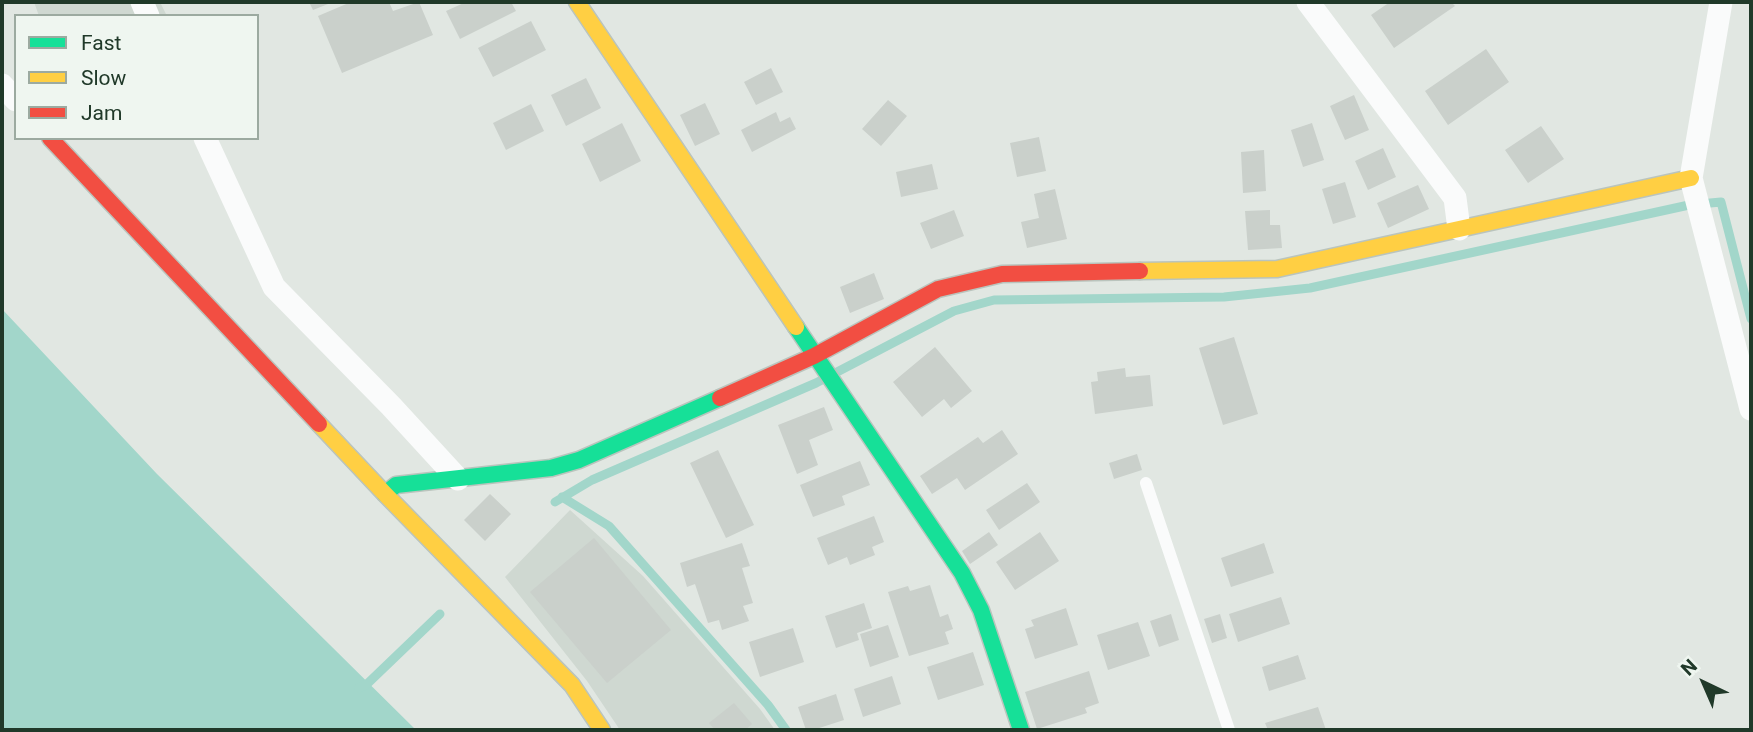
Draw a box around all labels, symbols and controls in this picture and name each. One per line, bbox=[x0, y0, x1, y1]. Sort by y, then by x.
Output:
legend bbox=[14, 14, 259, 140]
text: Fast bbox=[81, 31, 121, 55]
text: Slow bbox=[81, 66, 126, 90]
text: Jam bbox=[81, 101, 122, 125]
north arrow bbox=[1669, 648, 1739, 718]
text: N bbox=[1676, 655, 1702, 680]

